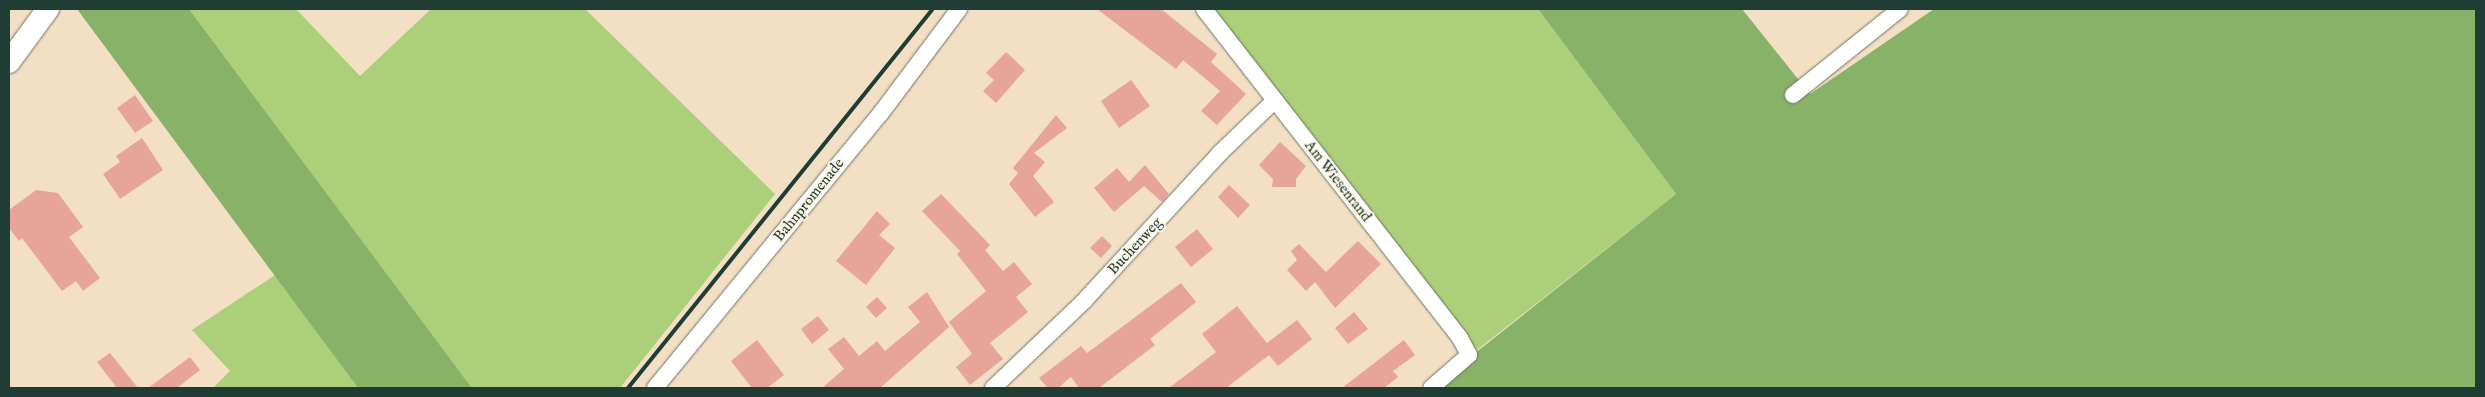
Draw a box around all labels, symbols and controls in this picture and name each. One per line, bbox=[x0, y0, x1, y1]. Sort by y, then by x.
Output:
street label: Am Wiesenrand bbox=[1301, 137, 1375, 225]
street label: Bahnpromenade bbox=[770, 155, 848, 245]
street label: Buchenweg bbox=[1104, 214, 1166, 278]

